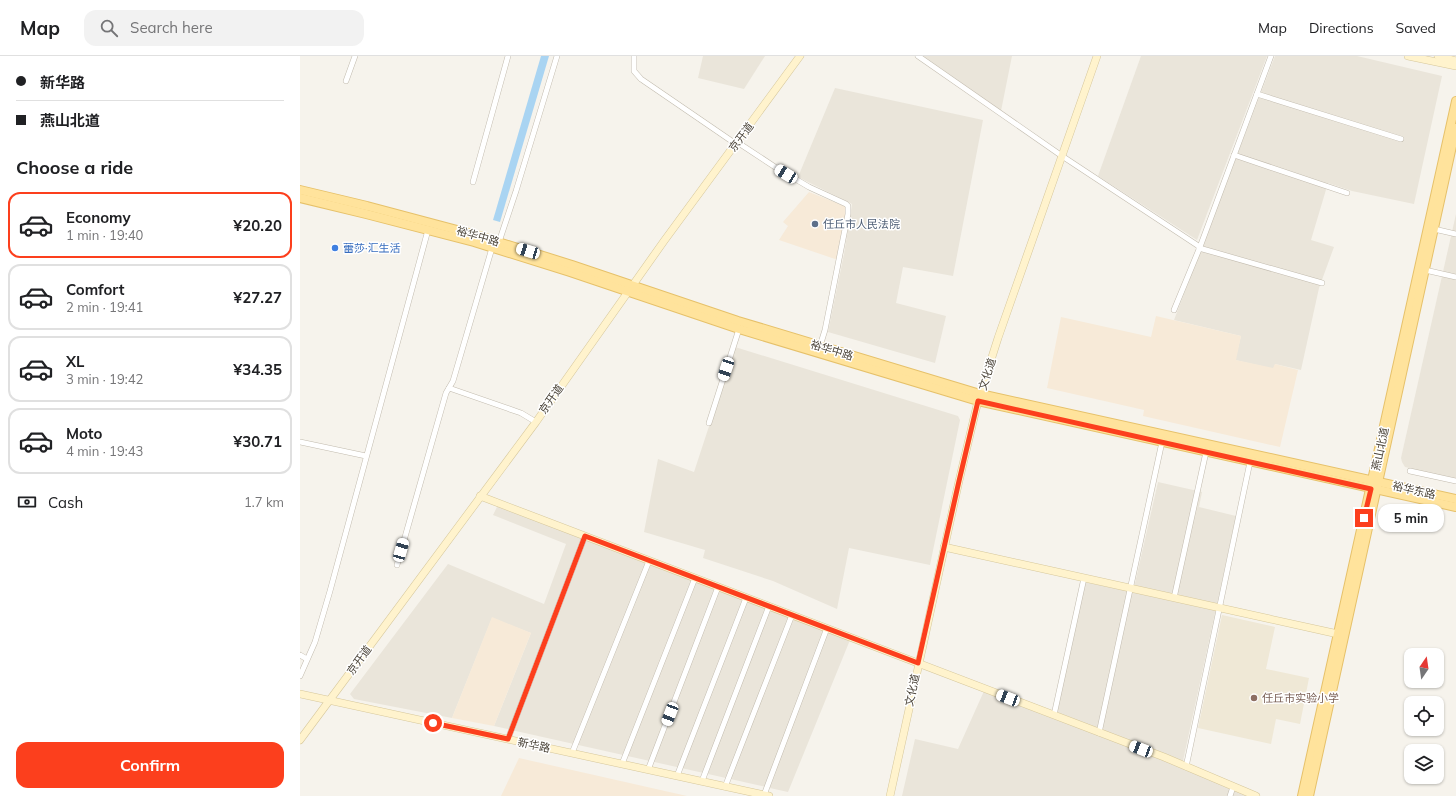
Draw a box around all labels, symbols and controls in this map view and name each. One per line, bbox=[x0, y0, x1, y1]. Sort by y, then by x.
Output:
search box bbox=[84, 10, 364, 46]
text: Map bbox=[20, 16, 60, 40]
icon: search bbox=[98, 17, 120, 39]
text: Search here bbox=[130, 18, 213, 37]
text: Map bbox=[1258, 19, 1287, 37]
text: Directions bbox=[1309, 19, 1374, 37]
text: Saved bbox=[1396, 19, 1436, 37]
text: 新华路 bbox=[40, 73, 85, 92]
text: 燕山北道 bbox=[40, 111, 100, 130]
street label: 京开道 bbox=[725, 120, 757, 154]
text: Choose a ride bbox=[16, 156, 133, 179]
car bbox=[773, 163, 799, 185]
icon: car bbox=[18, 207, 54, 243]
text: Economy bbox=[66, 208, 131, 227]
text: ¥20.20 bbox=[233, 216, 282, 235]
place label: 任丘市人民法院 bbox=[823, 217, 900, 231]
marker: 任丘市人民法院 bbox=[810, 219, 820, 229]
street label: 裕华中路 bbox=[455, 223, 501, 249]
text: 1 min · 19:40 bbox=[66, 227, 143, 243]
place label: 蕾莎·汇生活 bbox=[343, 241, 401, 255]
car bbox=[515, 242, 541, 260]
marker: 蕾莎·汇生活 bbox=[330, 243, 340, 253]
icon: car bbox=[18, 279, 54, 315]
text: Comfort bbox=[66, 280, 124, 299]
text: ¥27.27 bbox=[233, 288, 282, 307]
text: 2 min · 19:41 bbox=[66, 299, 143, 315]
street label: 裕华中路 bbox=[809, 337, 855, 363]
icon: car bbox=[18, 351, 54, 387]
text: XL bbox=[66, 352, 84, 371]
car bbox=[717, 356, 735, 382]
street label: 文化道 bbox=[975, 356, 999, 392]
text: ¥34.35 bbox=[233, 360, 282, 379]
text: 3 min · 19:42 bbox=[66, 371, 143, 387]
street label: 京开道 bbox=[536, 381, 566, 417]
icon: car bbox=[18, 423, 54, 459]
text: Moto bbox=[66, 424, 102, 443]
street label: 燕山北道 bbox=[1369, 426, 1391, 472]
text: ¥30.71 bbox=[233, 432, 282, 451]
text: 4 min · 19:43 bbox=[66, 443, 143, 459]
street label: 裕华东路 bbox=[1391, 478, 1437, 502]
icon: cash bbox=[16, 491, 38, 513]
text: Cash bbox=[48, 493, 83, 512]
text: 1.7 km bbox=[244, 494, 284, 510]
callout: 5 min bbox=[1378, 504, 1444, 532]
route end bbox=[1355, 509, 1373, 527]
text: 5 min bbox=[1394, 510, 1428, 526]
car bbox=[392, 537, 410, 563]
street label: 京开道 bbox=[344, 643, 374, 677]
north arrow bbox=[1404, 648, 1444, 688]
map controls bbox=[1404, 648, 1444, 784]
street label: 文化道 bbox=[902, 672, 922, 708]
car bbox=[995, 688, 1021, 708]
place label: 任丘市实验小学 bbox=[1262, 691, 1339, 705]
marker: 任丘市实验小学 bbox=[1249, 693, 1259, 703]
button: locate bbox=[1404, 696, 1444, 736]
car bbox=[660, 701, 680, 727]
route start bbox=[424, 714, 442, 732]
street label: 新华路 bbox=[516, 735, 552, 755]
car bbox=[1128, 739, 1154, 759]
button: Confirm bbox=[16, 742, 284, 788]
button: layers bbox=[1404, 744, 1444, 784]

